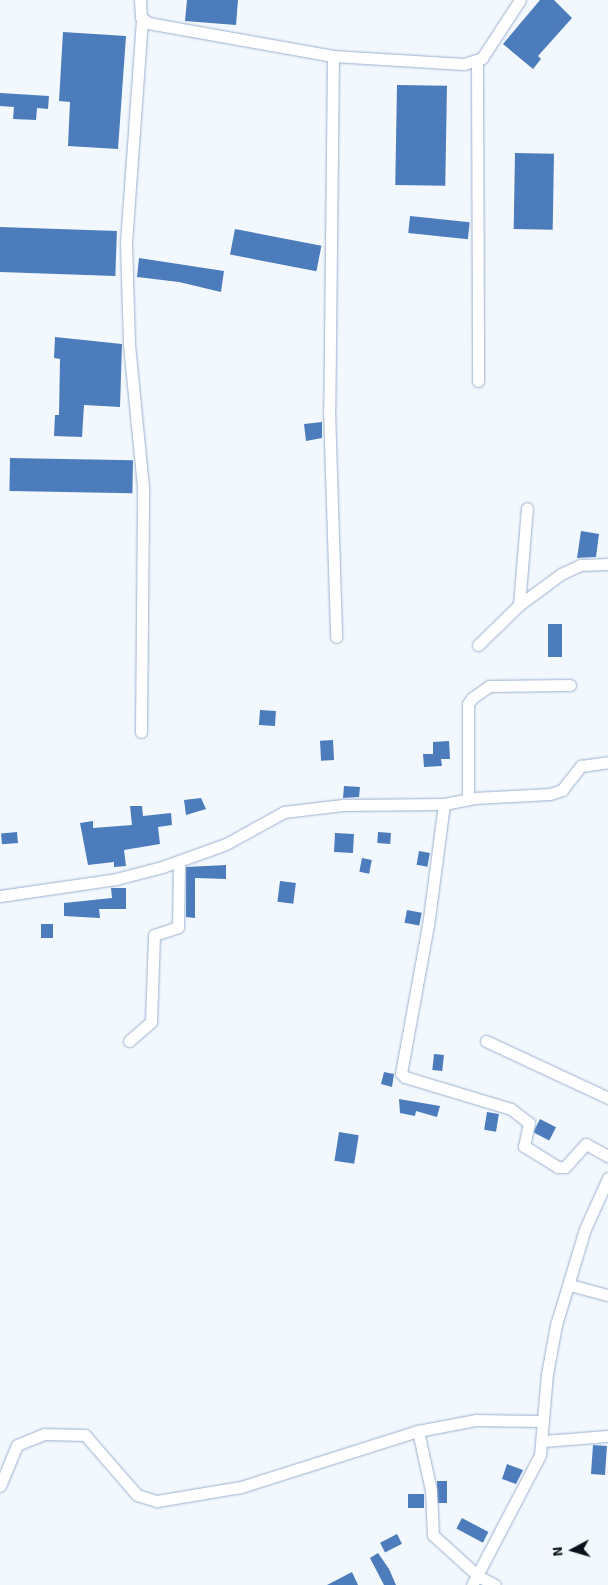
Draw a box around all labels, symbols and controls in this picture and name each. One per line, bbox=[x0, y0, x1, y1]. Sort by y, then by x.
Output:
north arrow bbox=[548, 1525, 598, 1575]
text: N bbox=[549, 1546, 567, 1557]

